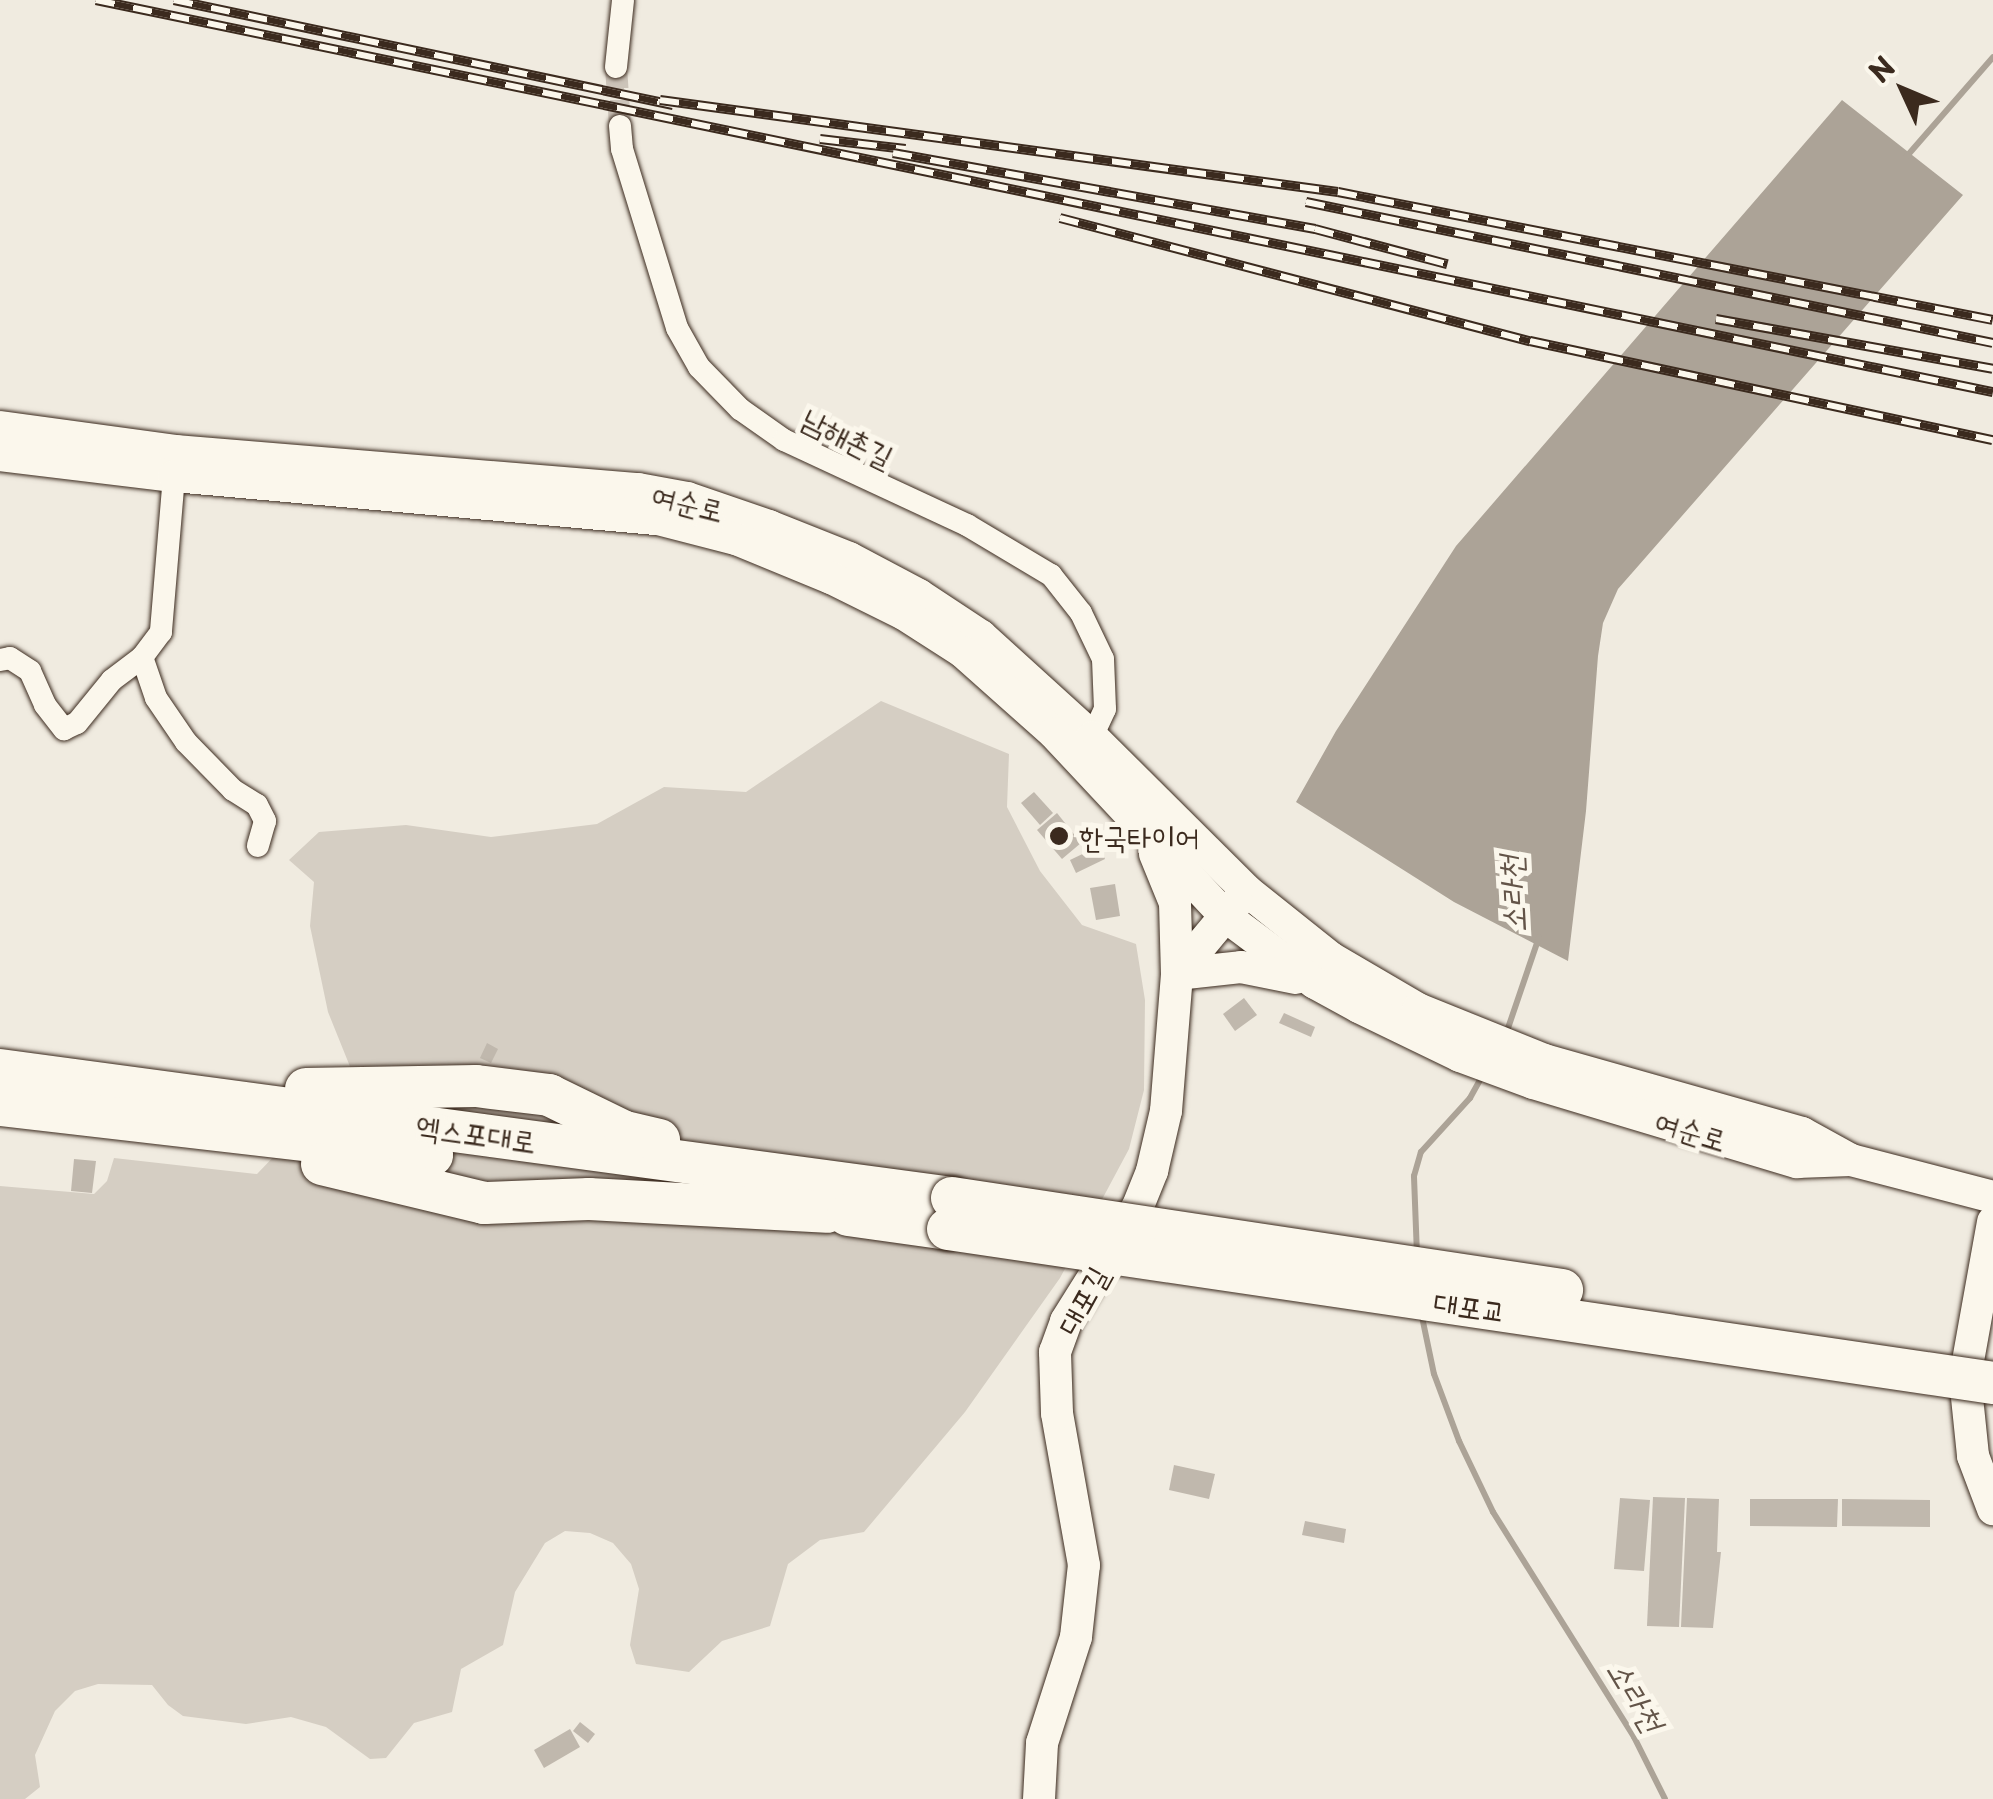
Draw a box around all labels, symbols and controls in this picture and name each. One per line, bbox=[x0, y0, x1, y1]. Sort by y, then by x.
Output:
north arrow bbox=[1853, 40, 1953, 140]
text: N bbox=[1858, 46, 1904, 92]
street label: 남해촌길 bbox=[797, 400, 899, 474]
street label: 여순로 bbox=[649, 476, 727, 528]
place label: 한국타이어 bbox=[1079, 818, 1200, 854]
marker: 한국타이어 bbox=[1048, 825, 1070, 847]
water label: 소라천 bbox=[1490, 854, 1532, 934]
street label: 여순로 bbox=[1651, 1102, 1731, 1158]
street label: 엑스포대로 bbox=[414, 1107, 538, 1159]
street label: 대포길 bbox=[1049, 1260, 1115, 1340]
street label: 대포교 bbox=[1432, 1283, 1508, 1329]
water label: 소라천 bbox=[1601, 1652, 1673, 1738]

